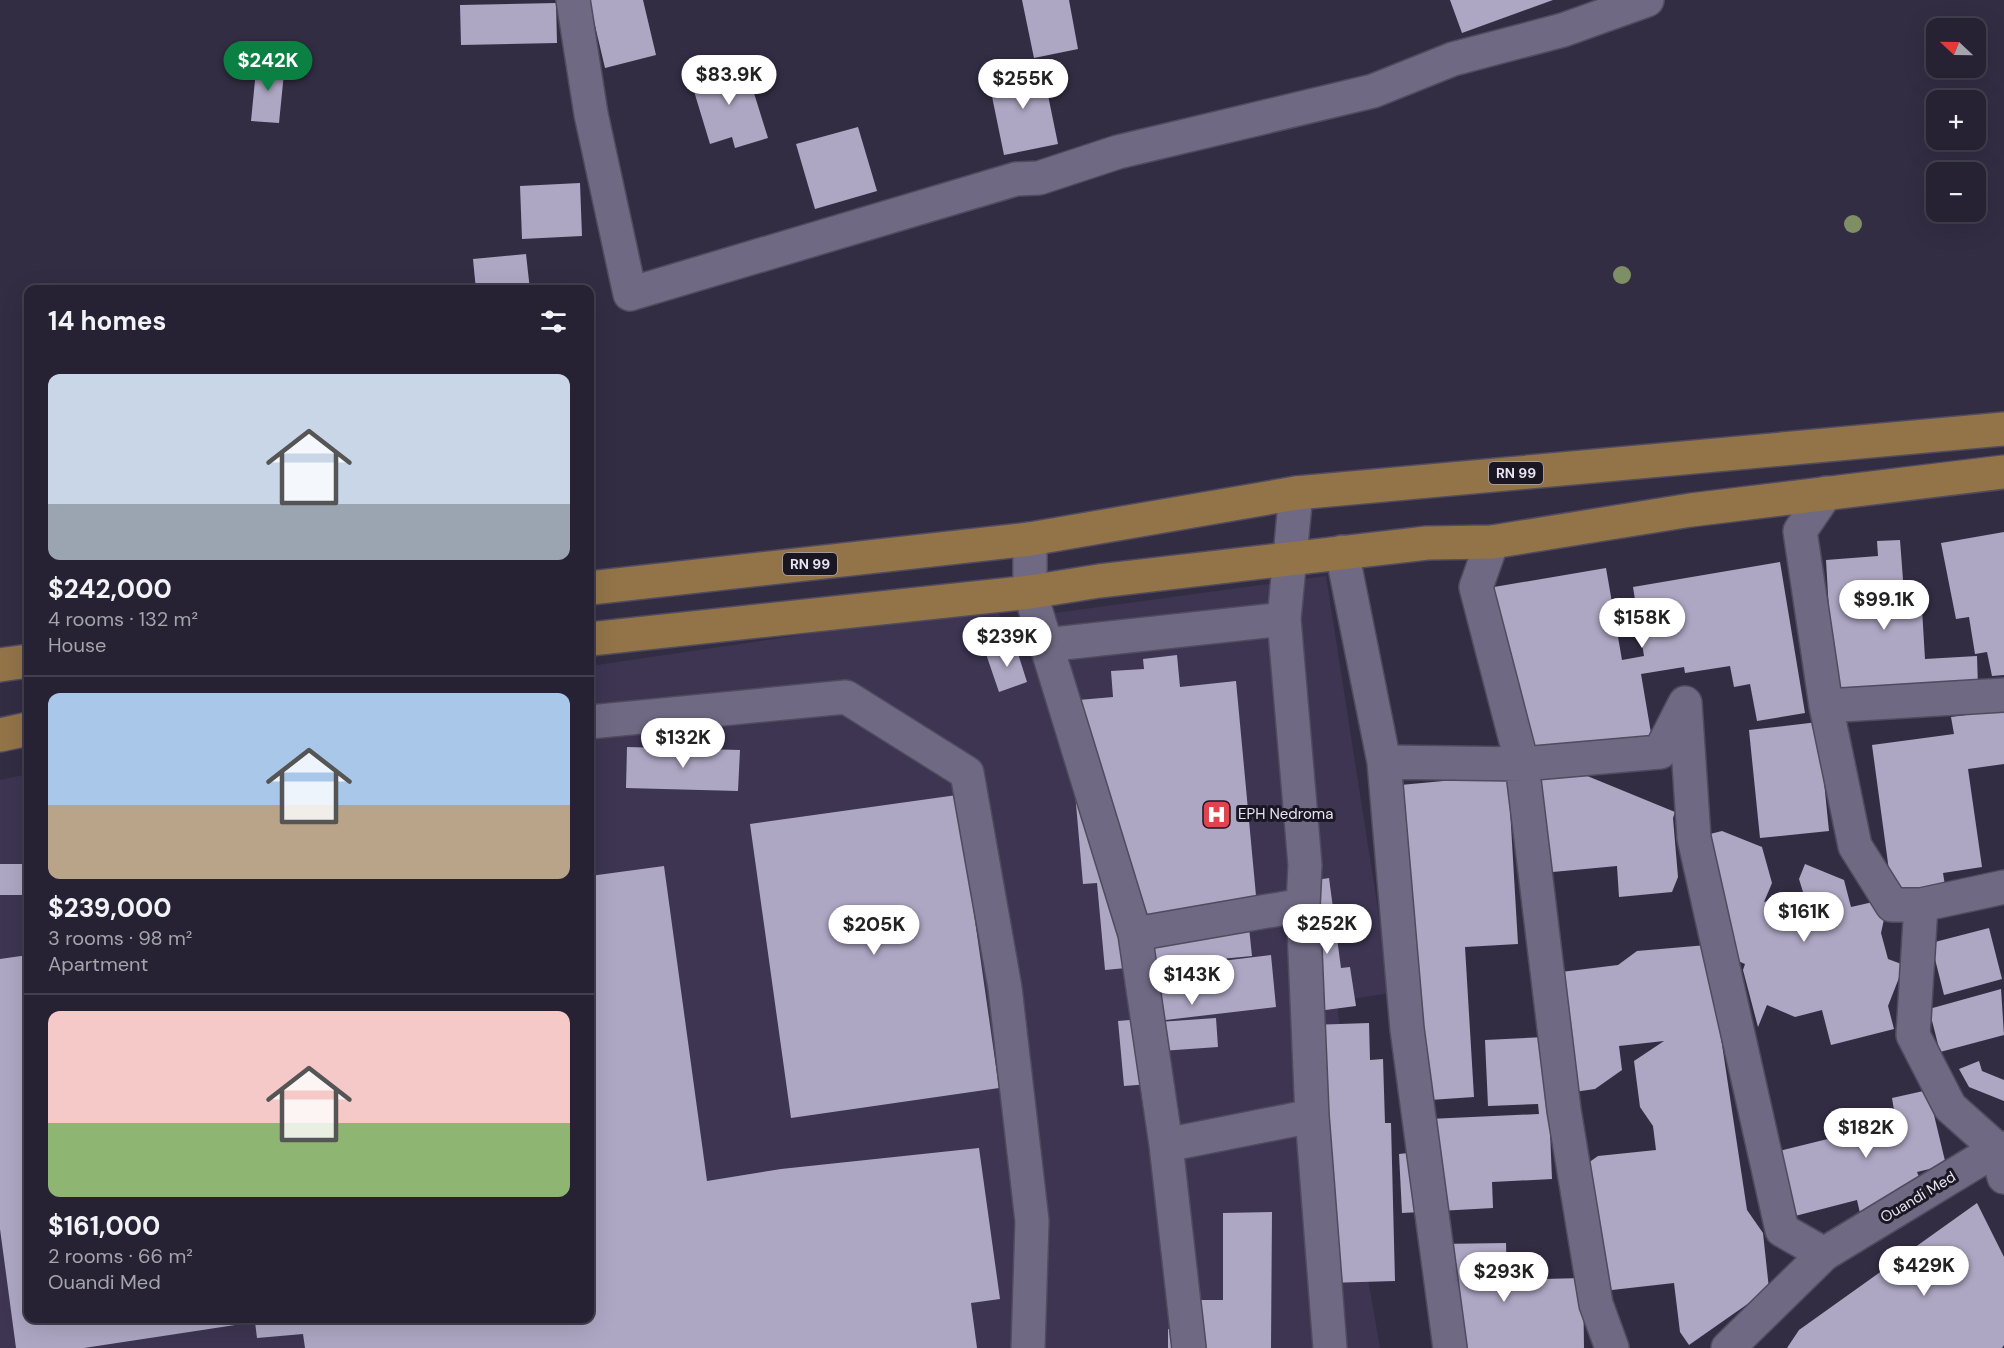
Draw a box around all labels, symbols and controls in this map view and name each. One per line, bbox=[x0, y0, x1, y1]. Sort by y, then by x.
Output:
north arrow bbox=[1926, 18, 1986, 78]
map controls bbox=[1926, 18, 1986, 222]
pin: $242K bbox=[226, 41, 310, 92]
text: $242K bbox=[237, 47, 299, 73]
pin: $83.9K bbox=[680, 55, 778, 106]
pin: $255K bbox=[981, 59, 1065, 110]
text: $83.9K bbox=[696, 61, 763, 87]
text: $255K bbox=[992, 65, 1054, 91]
button: + bbox=[1926, 90, 1986, 150]
button: − bbox=[1926, 162, 1986, 222]
text: 14 homes bbox=[48, 304, 166, 338]
icon: filters bbox=[537, 305, 570, 338]
icon: home bbox=[255, 413, 363, 521]
road number: RN 99 bbox=[1489, 462, 1543, 484]
road number: RN 99 bbox=[783, 553, 837, 575]
text: $242,000 bbox=[48, 572, 172, 606]
pin: $99.1K bbox=[1835, 580, 1933, 631]
text: $99.1K bbox=[1853, 586, 1915, 612]
pin: $158K bbox=[1600, 598, 1684, 649]
text: $158K bbox=[1613, 604, 1671, 630]
text: 4 rooms · 132 m² bbox=[48, 606, 198, 632]
pin: $239K bbox=[965, 617, 1049, 668]
text: $239K bbox=[977, 623, 1037, 649]
text: House bbox=[48, 632, 106, 658]
pin: $132K bbox=[641, 718, 725, 769]
text: $132K bbox=[655, 724, 711, 750]
icon: home bbox=[255, 732, 363, 840]
hospital icon: EPH Nedroma bbox=[1201, 798, 1233, 830]
place label: EPH Nedroma bbox=[1238, 804, 1333, 824]
text: $239,000 bbox=[48, 891, 172, 925]
pin: $161K bbox=[1762, 892, 1846, 943]
text: $161K bbox=[1778, 898, 1830, 924]
pin: $252K bbox=[1285, 904, 1369, 955]
pin: $205K bbox=[832, 905, 916, 956]
text: $252K bbox=[1297, 910, 1357, 936]
text: $205K bbox=[842, 911, 906, 937]
text: 3 rooms · 98 m² bbox=[48, 925, 192, 951]
text: Apartment bbox=[48, 951, 148, 977]
pin: $143K bbox=[1150, 955, 1234, 1006]
text: $143K bbox=[1163, 961, 1221, 987]
icon: home bbox=[255, 1050, 363, 1158]
pin: $182K bbox=[1824, 1108, 1908, 1159]
text: $182K bbox=[1838, 1114, 1894, 1140]
street label: Ouandi Med bbox=[1877, 1167, 1959, 1227]
text: $161,000 bbox=[48, 1209, 160, 1243]
text: 2 rooms · 66 m² bbox=[48, 1243, 193, 1269]
pin: $429K bbox=[1882, 1246, 1966, 1297]
pin: $293K bbox=[1462, 1252, 1546, 1303]
text: $429K bbox=[1893, 1252, 1955, 1278]
text: $293K bbox=[1473, 1258, 1535, 1284]
text: Ouandi Med bbox=[48, 1269, 161, 1295]

